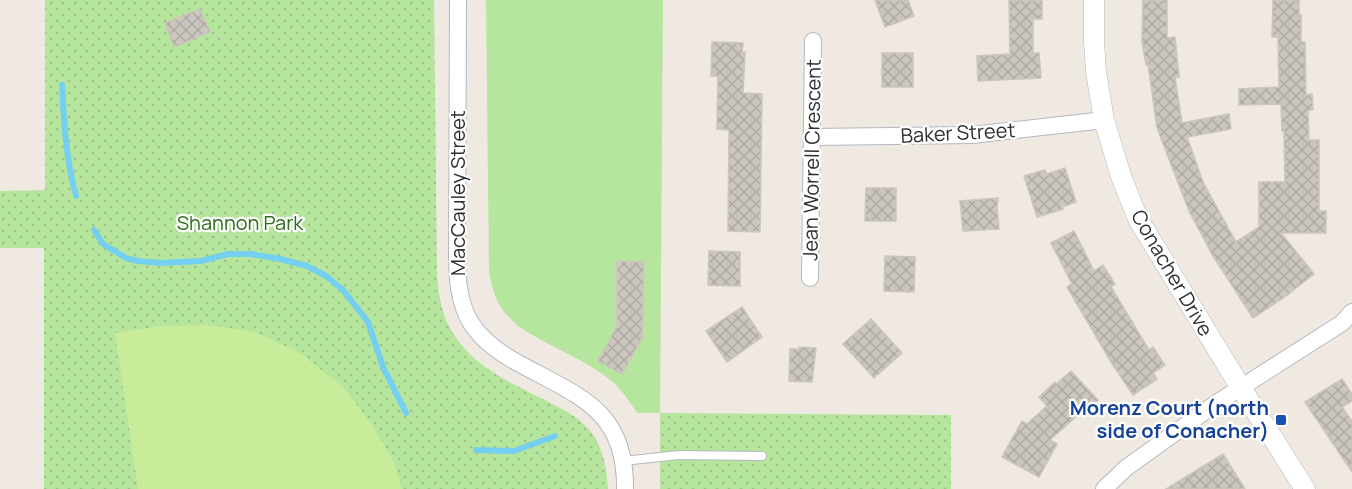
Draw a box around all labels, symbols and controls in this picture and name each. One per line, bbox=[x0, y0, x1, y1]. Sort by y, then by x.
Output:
street label: Jean Worrell Crescent bbox=[796, 59, 827, 261]
street label: MacCauley Street bbox=[444, 110, 471, 276]
street label: Baker Street bbox=[900, 116, 1016, 149]
street label: Conacher Drive bbox=[1125, 205, 1220, 341]
park label: Shannon Park bbox=[177, 209, 304, 236]
place label: Morenz Court (north side of Conacher) bbox=[1070, 394, 1269, 444]
marker: Morenz Court (north side of Conacher) bbox=[1274, 413, 1288, 427]

